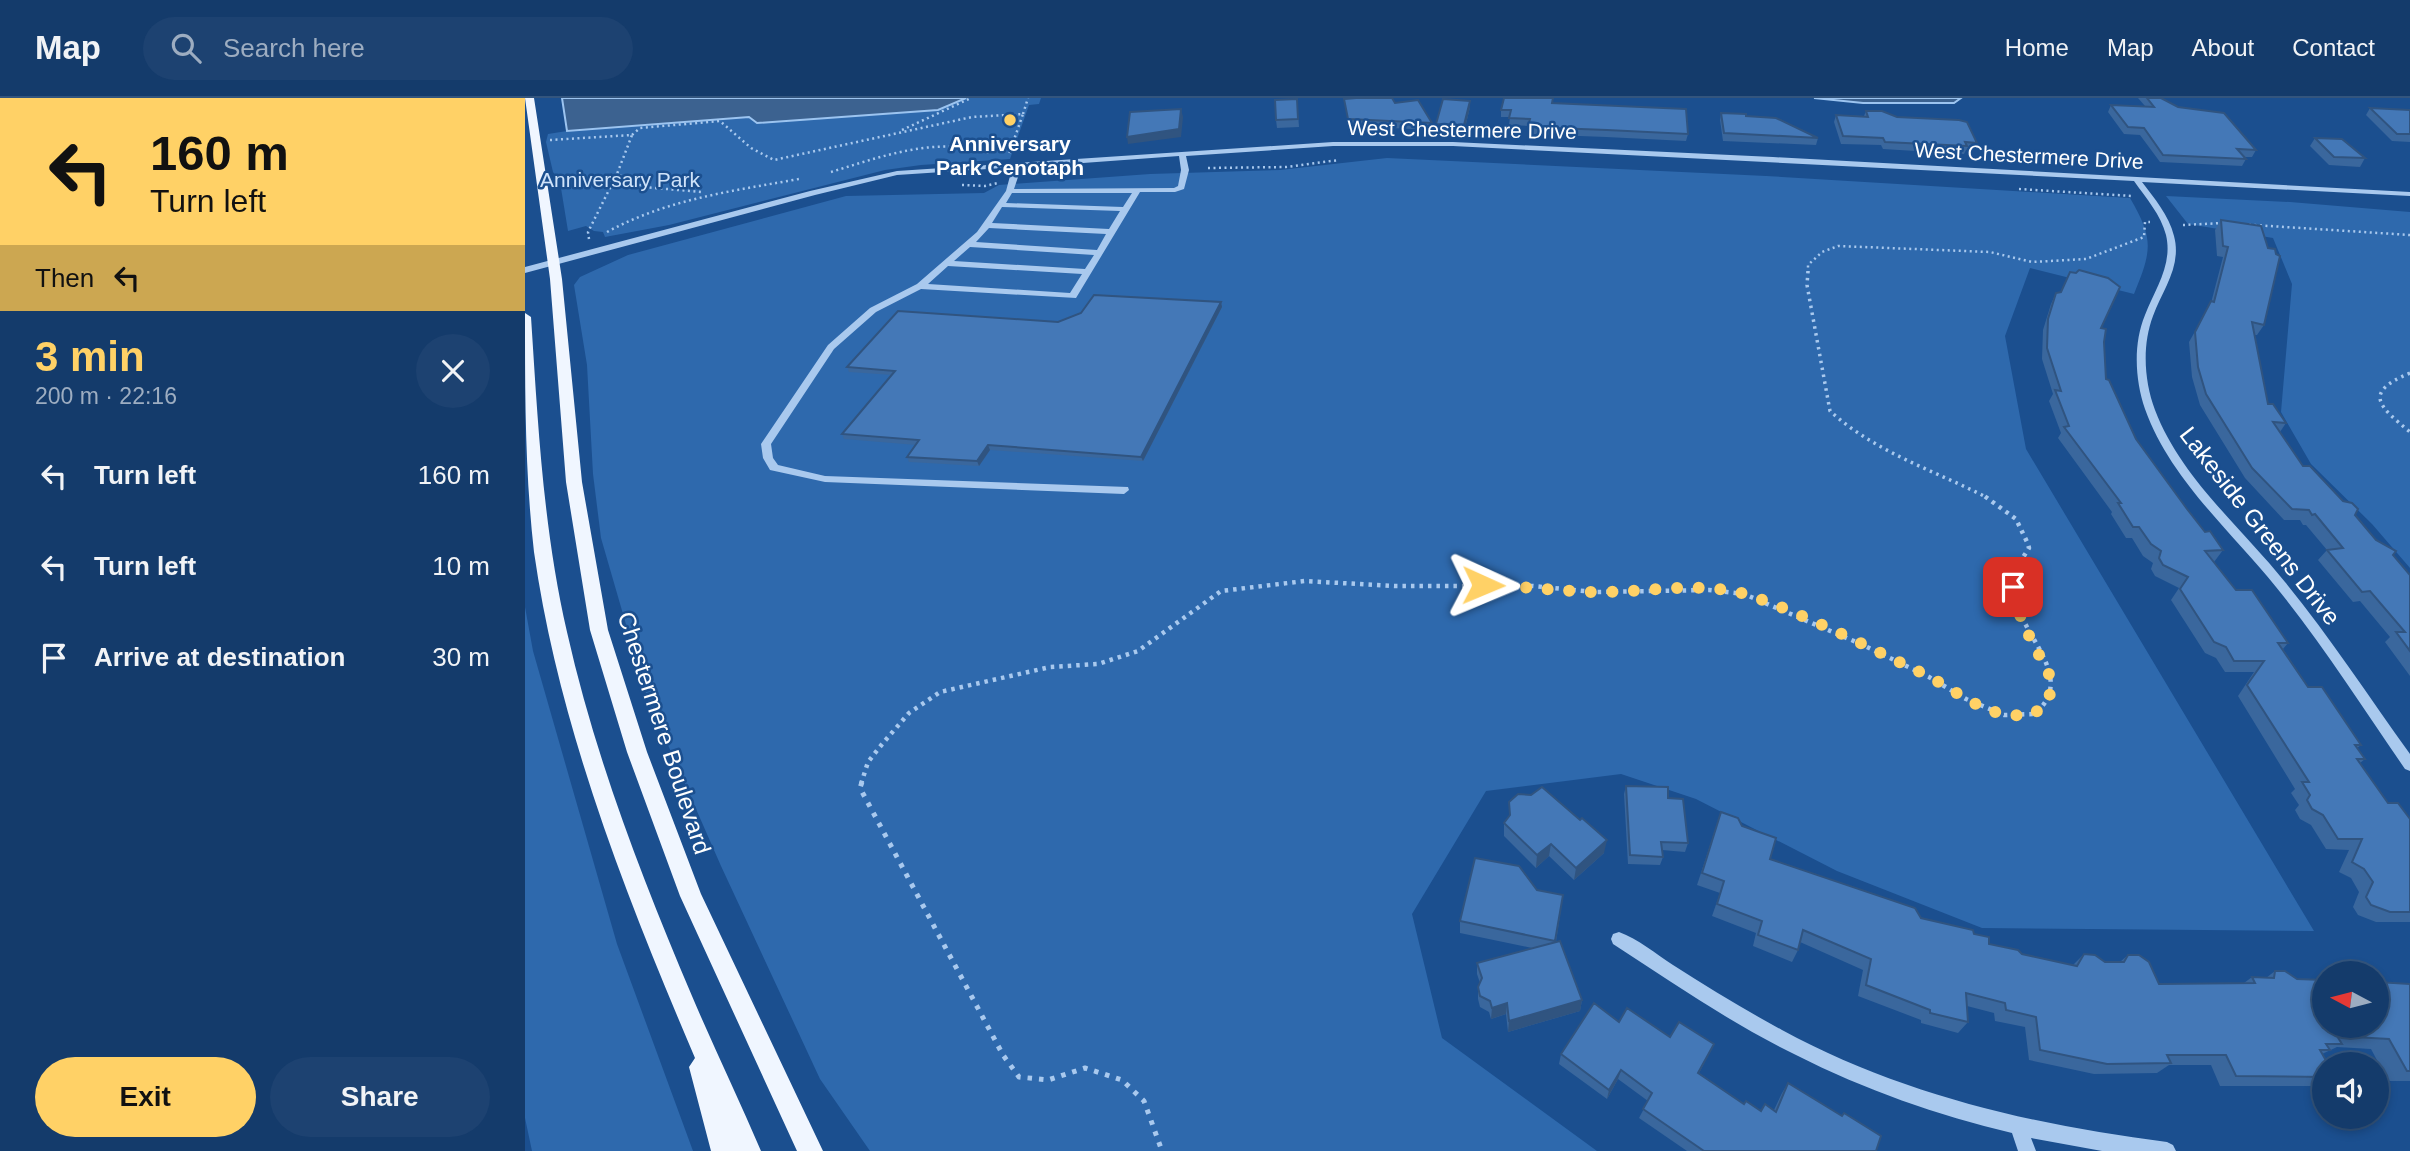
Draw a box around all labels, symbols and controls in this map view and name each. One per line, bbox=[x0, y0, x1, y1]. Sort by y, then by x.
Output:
search box bbox=[143, 17, 633, 80]
text: Map bbox=[35, 29, 101, 66]
icon: search bbox=[167, 29, 205, 67]
text: Search here bbox=[223, 33, 365, 63]
text: Home bbox=[2005, 34, 2069, 61]
text: Map bbox=[2107, 34, 2154, 61]
text: About bbox=[2192, 34, 2254, 61]
text: Contact bbox=[2292, 34, 2375, 61]
marker: Anniversary Park Cenotaph bbox=[1002, 112, 1018, 128]
street label: West Chestermere Drive bbox=[1347, 116, 1577, 143]
icon: left bbox=[35, 126, 126, 217]
text: 160 m bbox=[150, 126, 289, 180]
place label: Anniversary Park Cenotaph bbox=[936, 132, 1084, 179]
street label: West Chestermere Drive bbox=[1914, 138, 2144, 173]
park label: Anniversary Park bbox=[540, 168, 700, 191]
text: Turn left bbox=[150, 183, 266, 219]
icon: left bbox=[108, 259, 146, 297]
text: Then bbox=[35, 263, 94, 293]
text: 3 min bbox=[35, 333, 145, 380]
button: close bbox=[416, 334, 490, 408]
text: 200 m · 22:16 bbox=[35, 383, 177, 409]
street label: Lakeside Greens Drive bbox=[2175, 421, 2346, 630]
icon: left bbox=[35, 457, 73, 495]
text: Turn left bbox=[94, 460, 196, 490]
text: 160 m bbox=[418, 460, 490, 490]
icon: left bbox=[35, 548, 73, 586]
position arrow bbox=[1446, 548, 1520, 622]
text: Turn left bbox=[94, 551, 196, 581]
text: 10 m bbox=[432, 551, 490, 581]
pin bbox=[1983, 557, 2043, 617]
icon: arrive bbox=[1994, 568, 2032, 606]
street label: Chestermere Boulevard bbox=[612, 608, 716, 858]
icon: arrive bbox=[35, 639, 73, 677]
text: Arrive at destination bbox=[94, 642, 345, 672]
text: 30 m bbox=[432, 642, 490, 672]
north arrow bbox=[2312, 961, 2389, 1038]
map controls bbox=[2312, 961, 2389, 1129]
button: sound bbox=[2312, 1052, 2389, 1129]
button: Exit bbox=[35, 1057, 256, 1137]
button: Share bbox=[270, 1057, 490, 1137]

